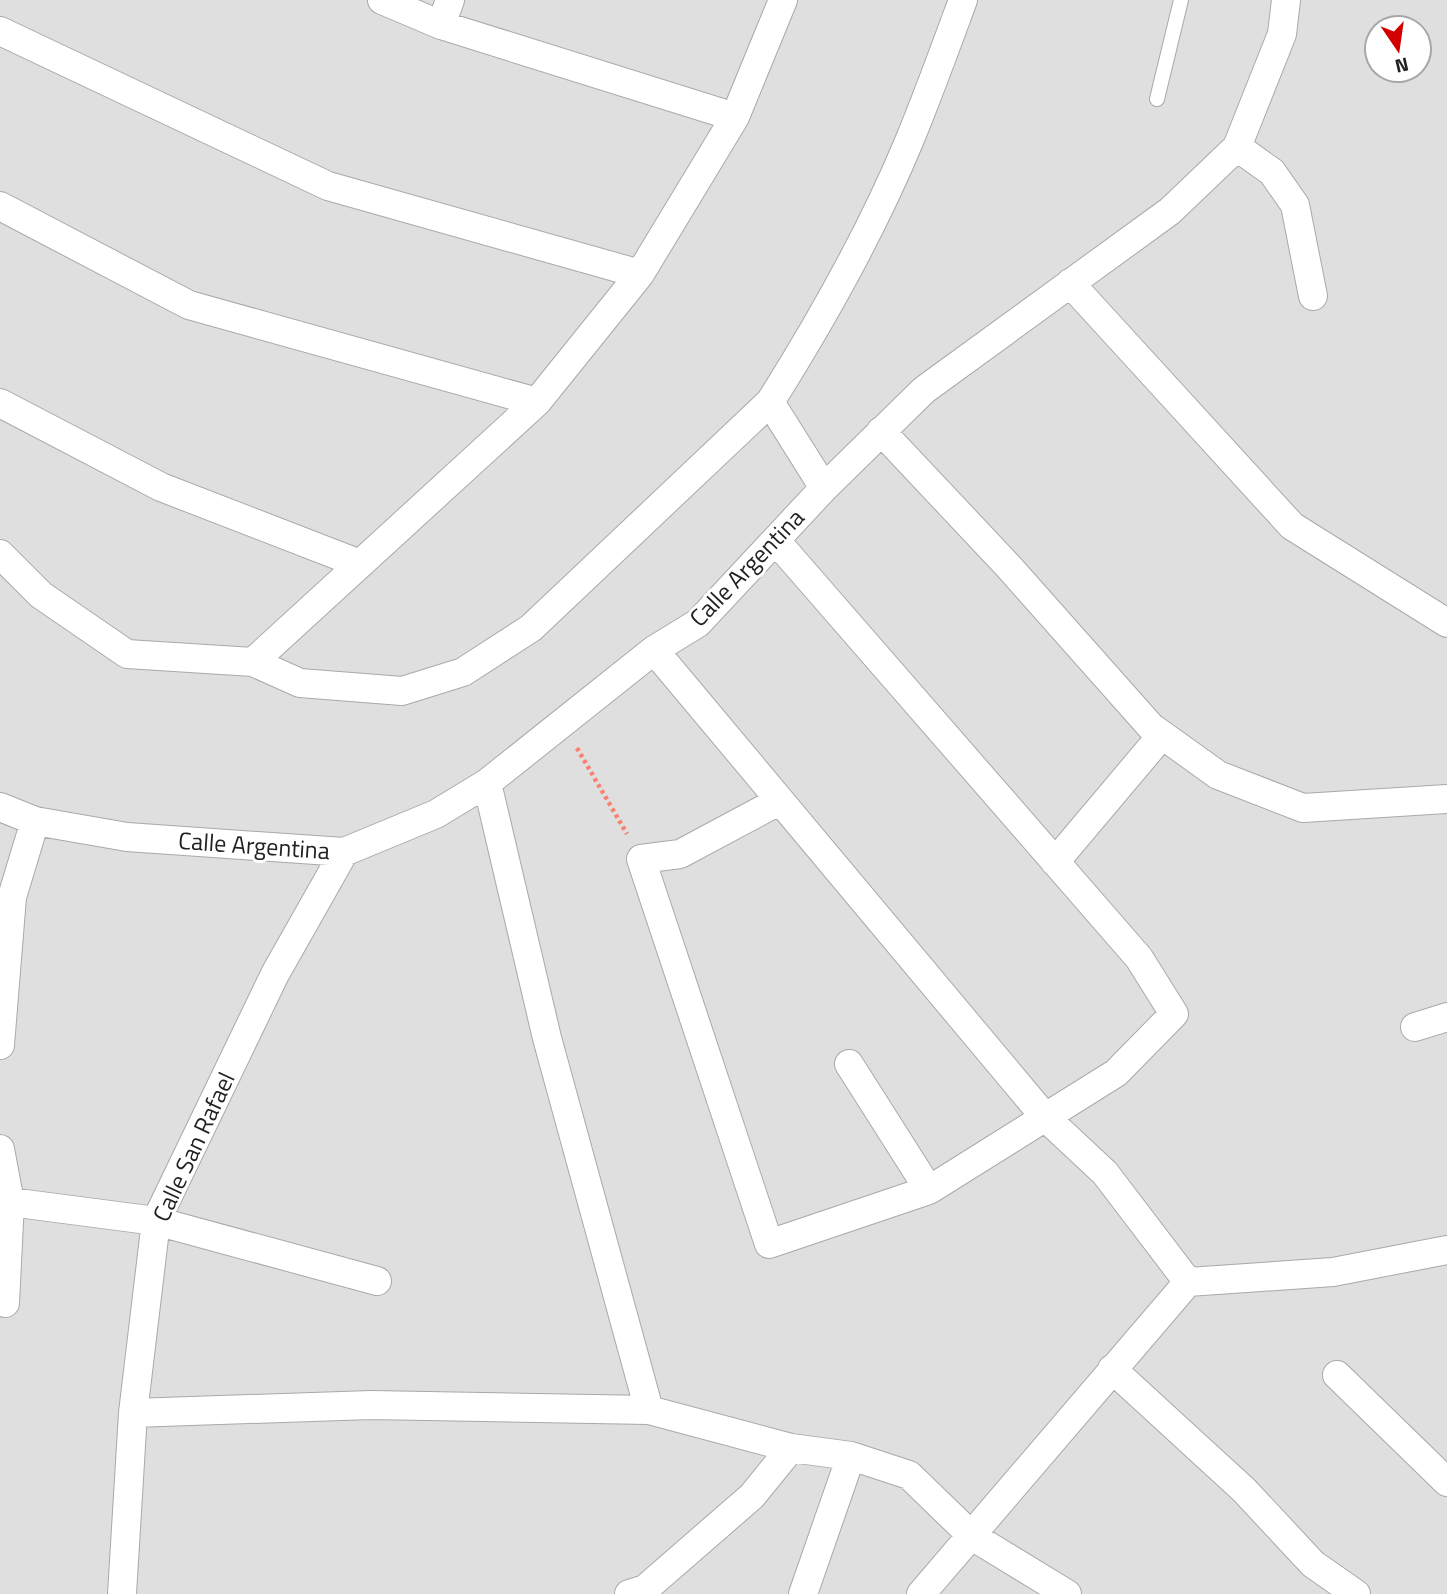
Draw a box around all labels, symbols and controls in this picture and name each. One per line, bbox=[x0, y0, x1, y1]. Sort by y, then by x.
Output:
north arrow bbox=[1363, 14, 1433, 84]
text: N bbox=[1392, 50, 1412, 82]
street label: Calle Argentina bbox=[681, 500, 812, 634]
street label: Calle Argentina bbox=[177, 822, 331, 868]
street label: Calle San Rafael bbox=[143, 1066, 243, 1227]

